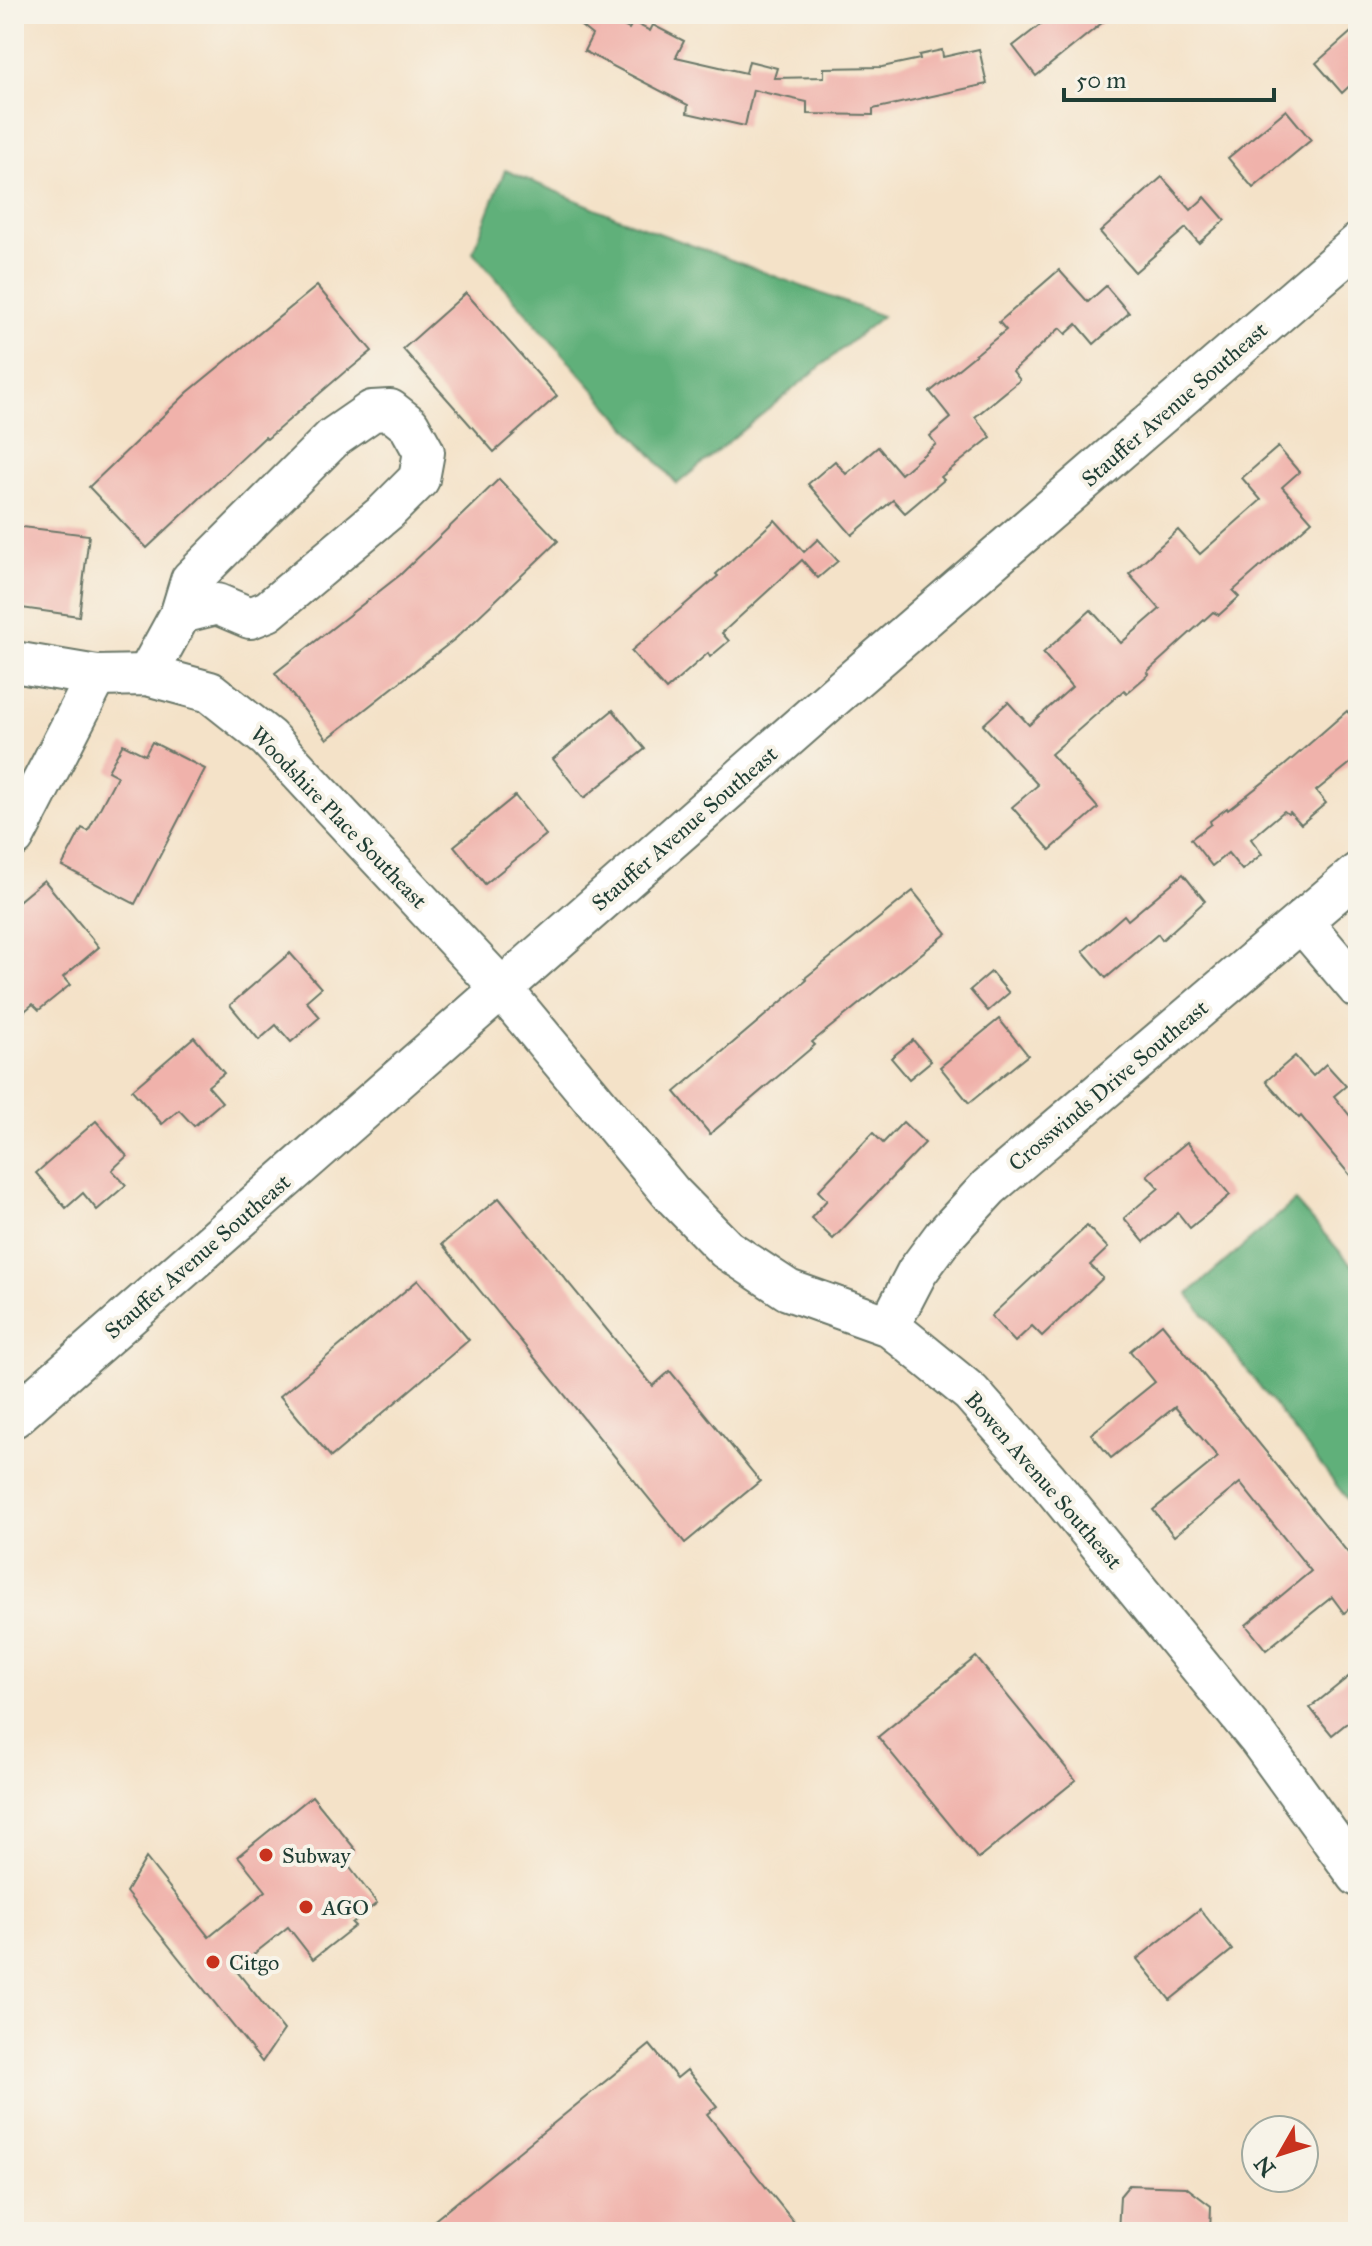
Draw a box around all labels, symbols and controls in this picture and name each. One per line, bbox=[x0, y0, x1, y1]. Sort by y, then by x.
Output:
scale bar bbox=[1064, 52, 1274, 102]
text: 50 m bbox=[1076, 65, 1126, 95]
street label: Stauffer Avenue Southeast bbox=[1076, 316, 1273, 492]
street label: Woodshire Place Southeast bbox=[245, 721, 433, 914]
street label: Stauffer Avenue Southeast bbox=[586, 740, 783, 916]
street label: Crosswinds Drive Southeast bbox=[1003, 994, 1214, 1177]
street label: Stauffer Avenue Southeast bbox=[99, 1168, 296, 1344]
street label: Bowen Avenue Southeast bbox=[959, 1386, 1128, 1575]
place label: Subway bbox=[282, 1842, 351, 1869]
marker: Subway bbox=[257, 1846, 275, 1864]
place label: AGO bbox=[321, 1894, 369, 1921]
marker: AGO bbox=[297, 1898, 315, 1916]
place label: Citgo bbox=[229, 1949, 279, 1976]
marker: Citgo bbox=[204, 1953, 222, 1971]
north arrow bbox=[1240, 2114, 1320, 2194]
text: N bbox=[1248, 2150, 1281, 2182]

